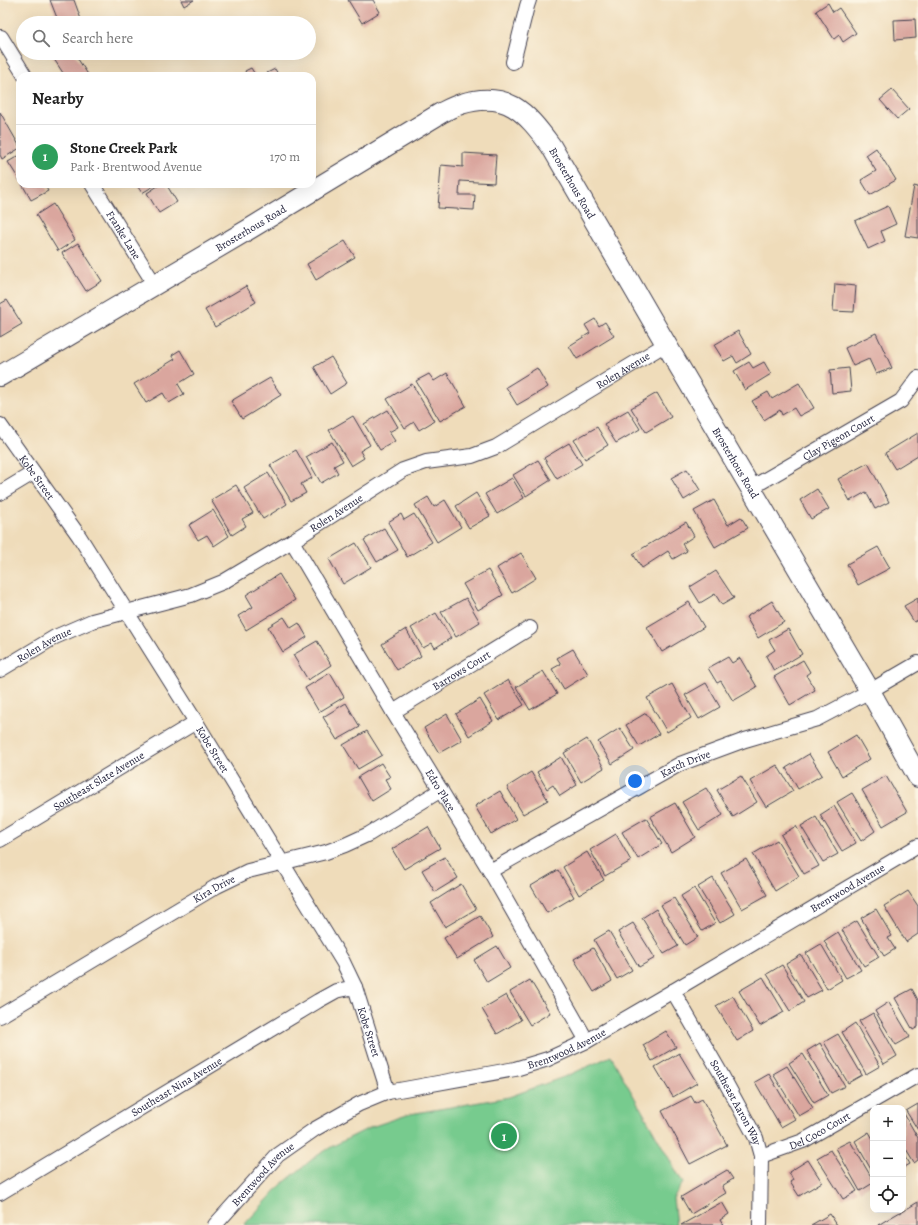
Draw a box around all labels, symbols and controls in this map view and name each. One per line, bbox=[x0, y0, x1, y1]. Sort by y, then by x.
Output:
search box bbox=[16, 16, 316, 60]
icon: search bbox=[30, 27, 52, 49]
text: Search here bbox=[62, 28, 133, 48]
text: Nearby bbox=[32, 87, 83, 110]
text: Stone Creek Park bbox=[70, 138, 177, 158]
street label: Brosterhous Road bbox=[546, 145, 599, 221]
text: 1 bbox=[43, 148, 47, 165]
text: 170 m bbox=[270, 148, 300, 165]
text: Park · Brentwood Avenue bbox=[70, 158, 202, 175]
street label: Brosterhous Road bbox=[212, 201, 289, 255]
street label: Franke Lane bbox=[103, 208, 145, 262]
street label: Rolen Avenue bbox=[593, 348, 653, 392]
street label: Clay Pigeon Court bbox=[800, 410, 877, 464]
street label: Brosterhous Road bbox=[709, 424, 763, 501]
street label: Kobe Street bbox=[16, 452, 58, 503]
street label: Rolen Avenue bbox=[307, 490, 366, 535]
street label: Rolen Avenue bbox=[14, 623, 74, 666]
street label: Barrows Court bbox=[429, 646, 493, 694]
street label: Kobe Street bbox=[193, 723, 233, 776]
street label: Karch Drive bbox=[657, 746, 712, 781]
street label: Southeast Slate Avenue bbox=[50, 747, 147, 814]
street label: Edro Place bbox=[422, 766, 459, 814]
your location bbox=[625, 771, 645, 791]
street label: Brentwood Avenue bbox=[807, 860, 888, 916]
street label: Kira Drive bbox=[190, 871, 238, 906]
street label: Kobe Street bbox=[354, 1005, 384, 1059]
street label: Brentwood Avenue bbox=[525, 1024, 609, 1072]
street label: Southeast Nina Avenue bbox=[128, 1053, 225, 1120]
street label: Southeast Aaron Way bbox=[707, 1057, 765, 1147]
map controls bbox=[870, 1105, 906, 1213]
button: + bbox=[870, 1105, 906, 1141]
street label: Del Coco Court bbox=[787, 1108, 853, 1153]
pin: 1 bbox=[491, 1121, 517, 1151]
street label: Brentwood Avenue bbox=[228, 1138, 297, 1209]
button: − bbox=[870, 1141, 906, 1177]
button: locate bbox=[870, 1177, 906, 1213]

